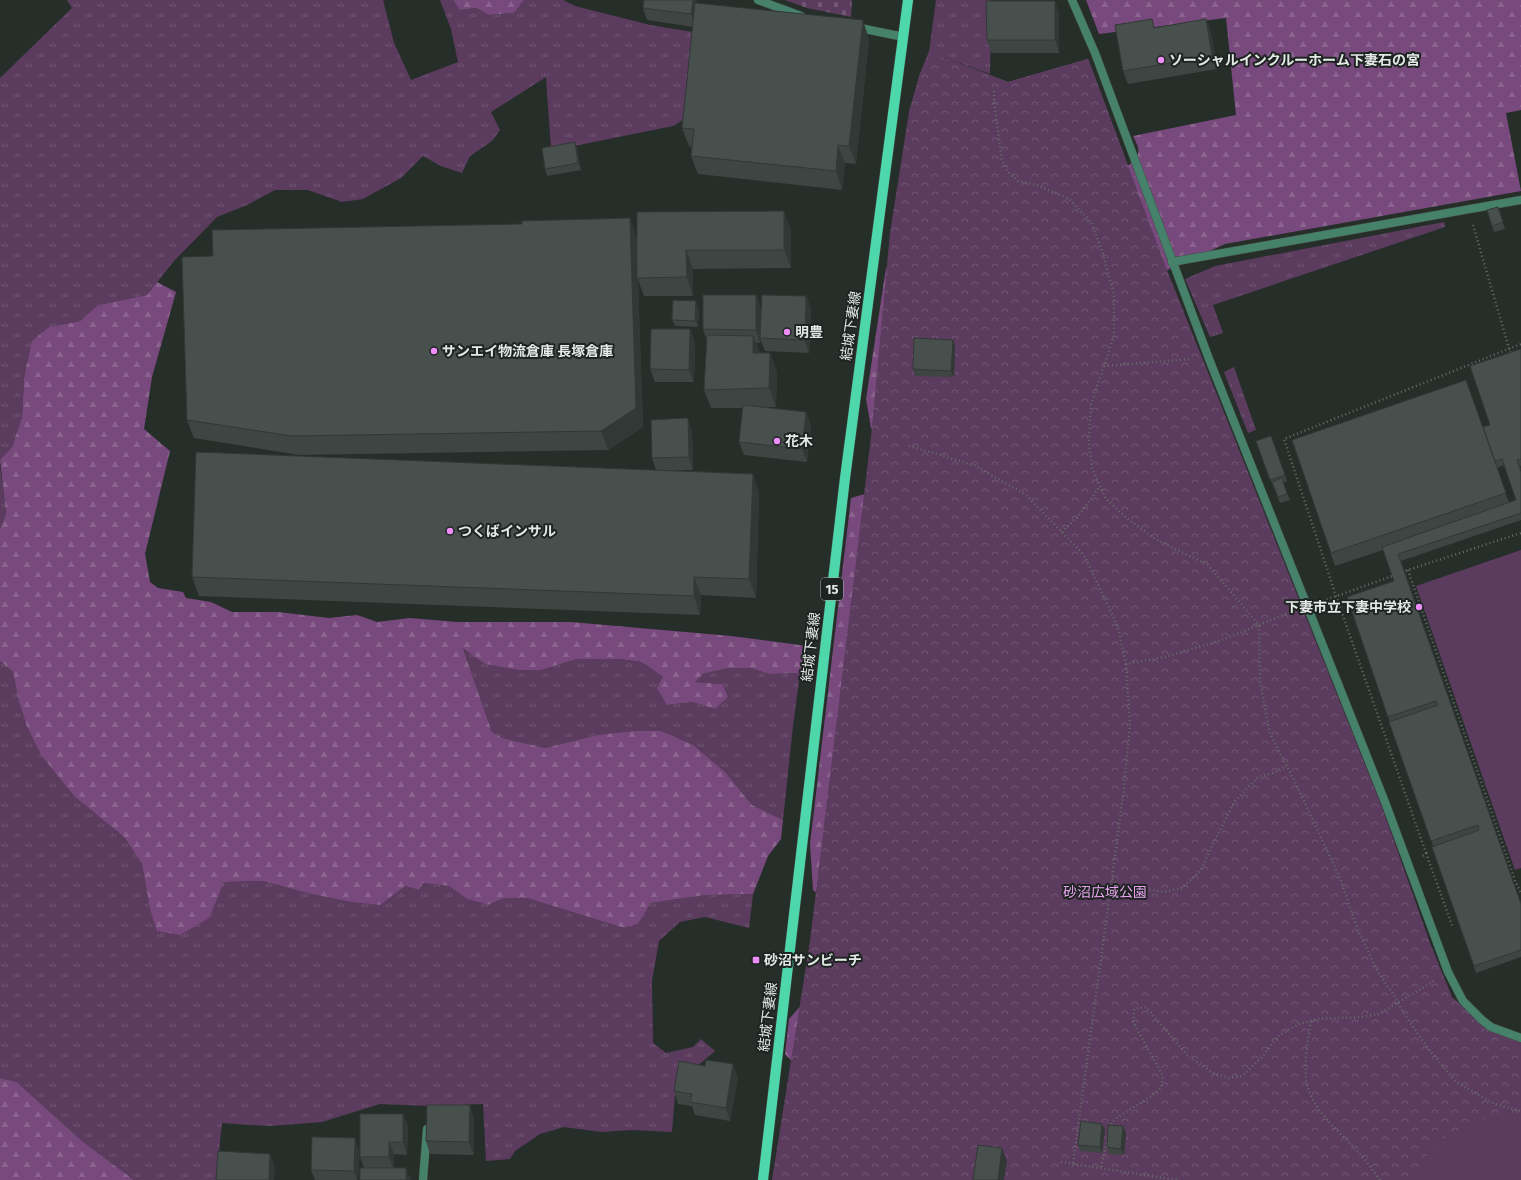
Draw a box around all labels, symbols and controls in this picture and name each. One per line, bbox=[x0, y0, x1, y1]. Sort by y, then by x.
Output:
place label: ソーシャルインクルーホーム下妻石の宮 bbox=[1169, 52, 1420, 69]
marker: ソーシャルインクルーホーム下妻石の宮 bbox=[1156, 55, 1166, 65]
street label: 結城下妻線 bbox=[838, 290, 864, 362]
place label: 明豊 bbox=[795, 324, 823, 341]
marker: 明豊 bbox=[782, 327, 792, 337]
place label: サンエイ物流倉庫 長塚倉庫 bbox=[442, 343, 613, 360]
marker: サンエイ物流倉庫 長塚倉庫 bbox=[429, 346, 439, 356]
place label: 花木 bbox=[785, 433, 813, 450]
marker: 花木 bbox=[772, 436, 782, 446]
place label: つくばインサル bbox=[458, 523, 556, 540]
marker: つくばインサル bbox=[445, 526, 455, 536]
road number: 15 bbox=[821, 578, 843, 600]
place label: 下妻市立下妻中学校 bbox=[1285, 599, 1411, 616]
marker: 下妻市立下妻中学校 bbox=[1414, 602, 1424, 612]
street label: 結城下妻線 bbox=[798, 611, 824, 683]
park label: 砂沼広域公園 bbox=[1063, 884, 1147, 901]
place label: 砂沼サンビーチ bbox=[764, 952, 862, 969]
marker: 砂沼サンビーチ bbox=[751, 955, 761, 965]
street label: 結城下妻線 bbox=[755, 981, 781, 1053]

